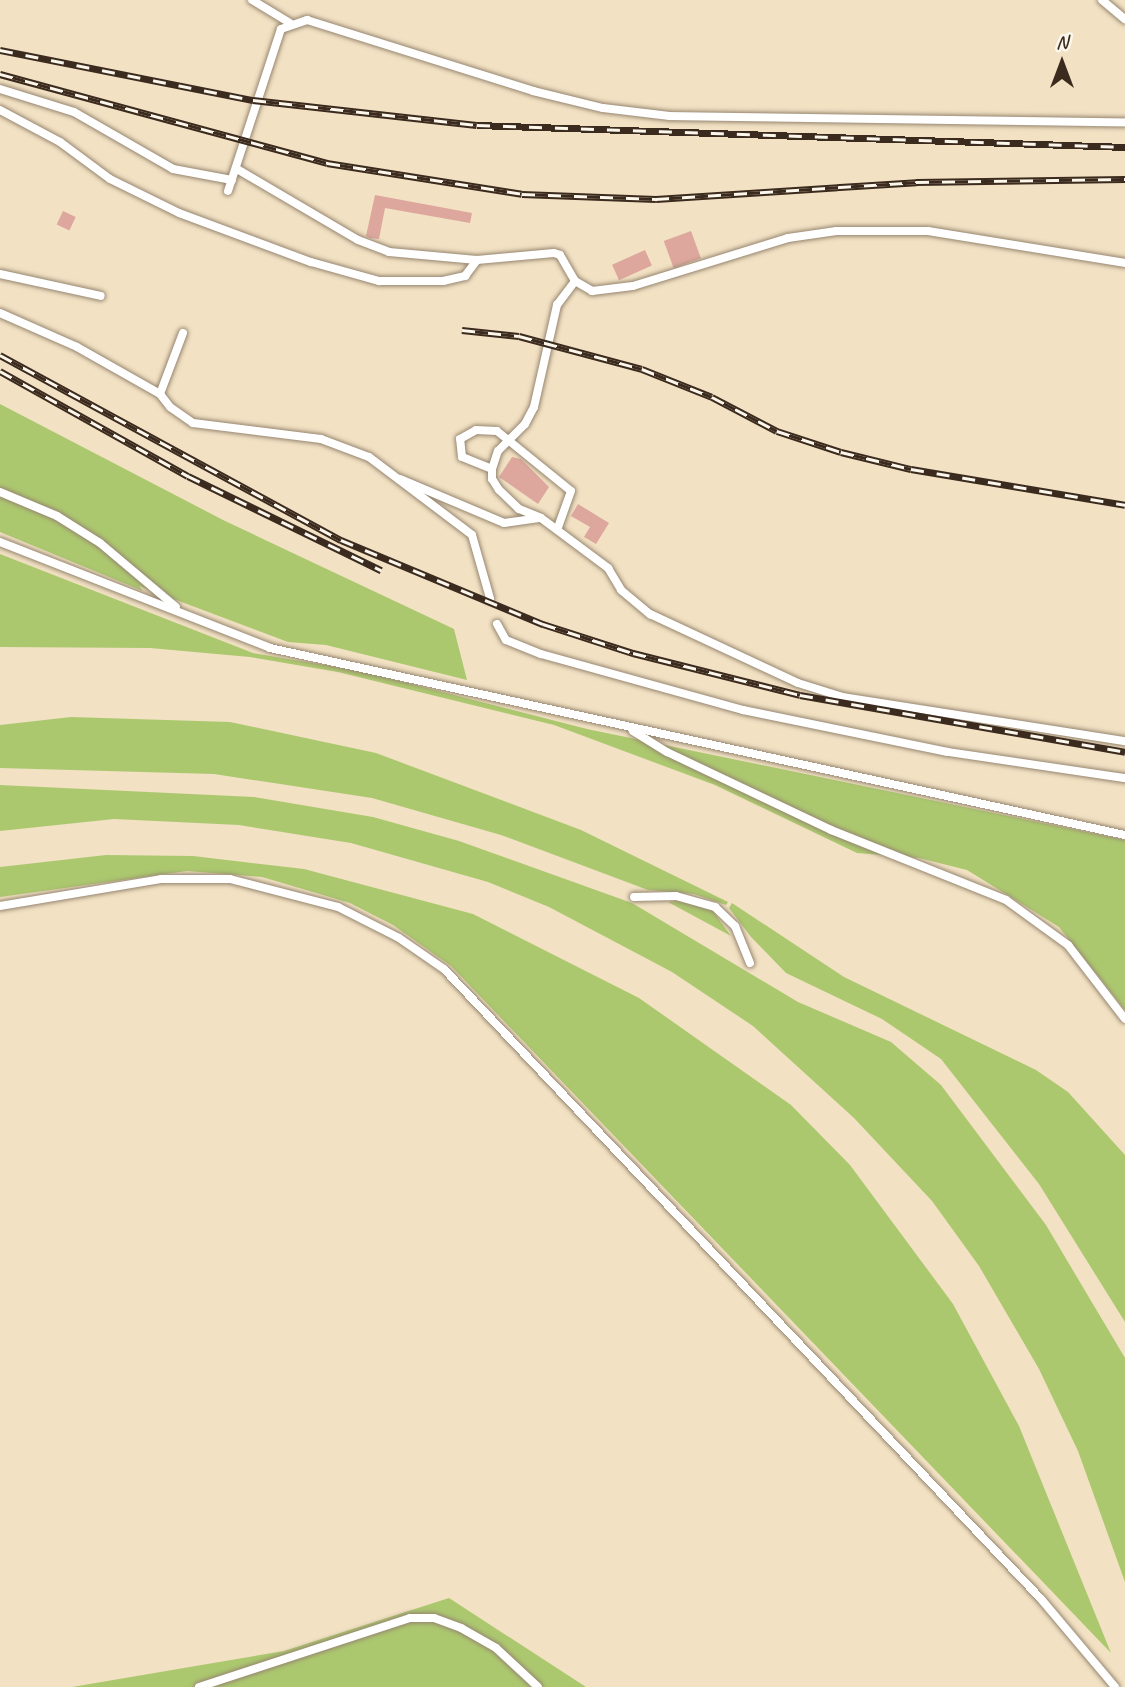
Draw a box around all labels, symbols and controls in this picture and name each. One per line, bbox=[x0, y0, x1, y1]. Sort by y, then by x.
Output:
north arrow bbox=[1027, 28, 1097, 98]
text: N bbox=[1056, 30, 1068, 54]

